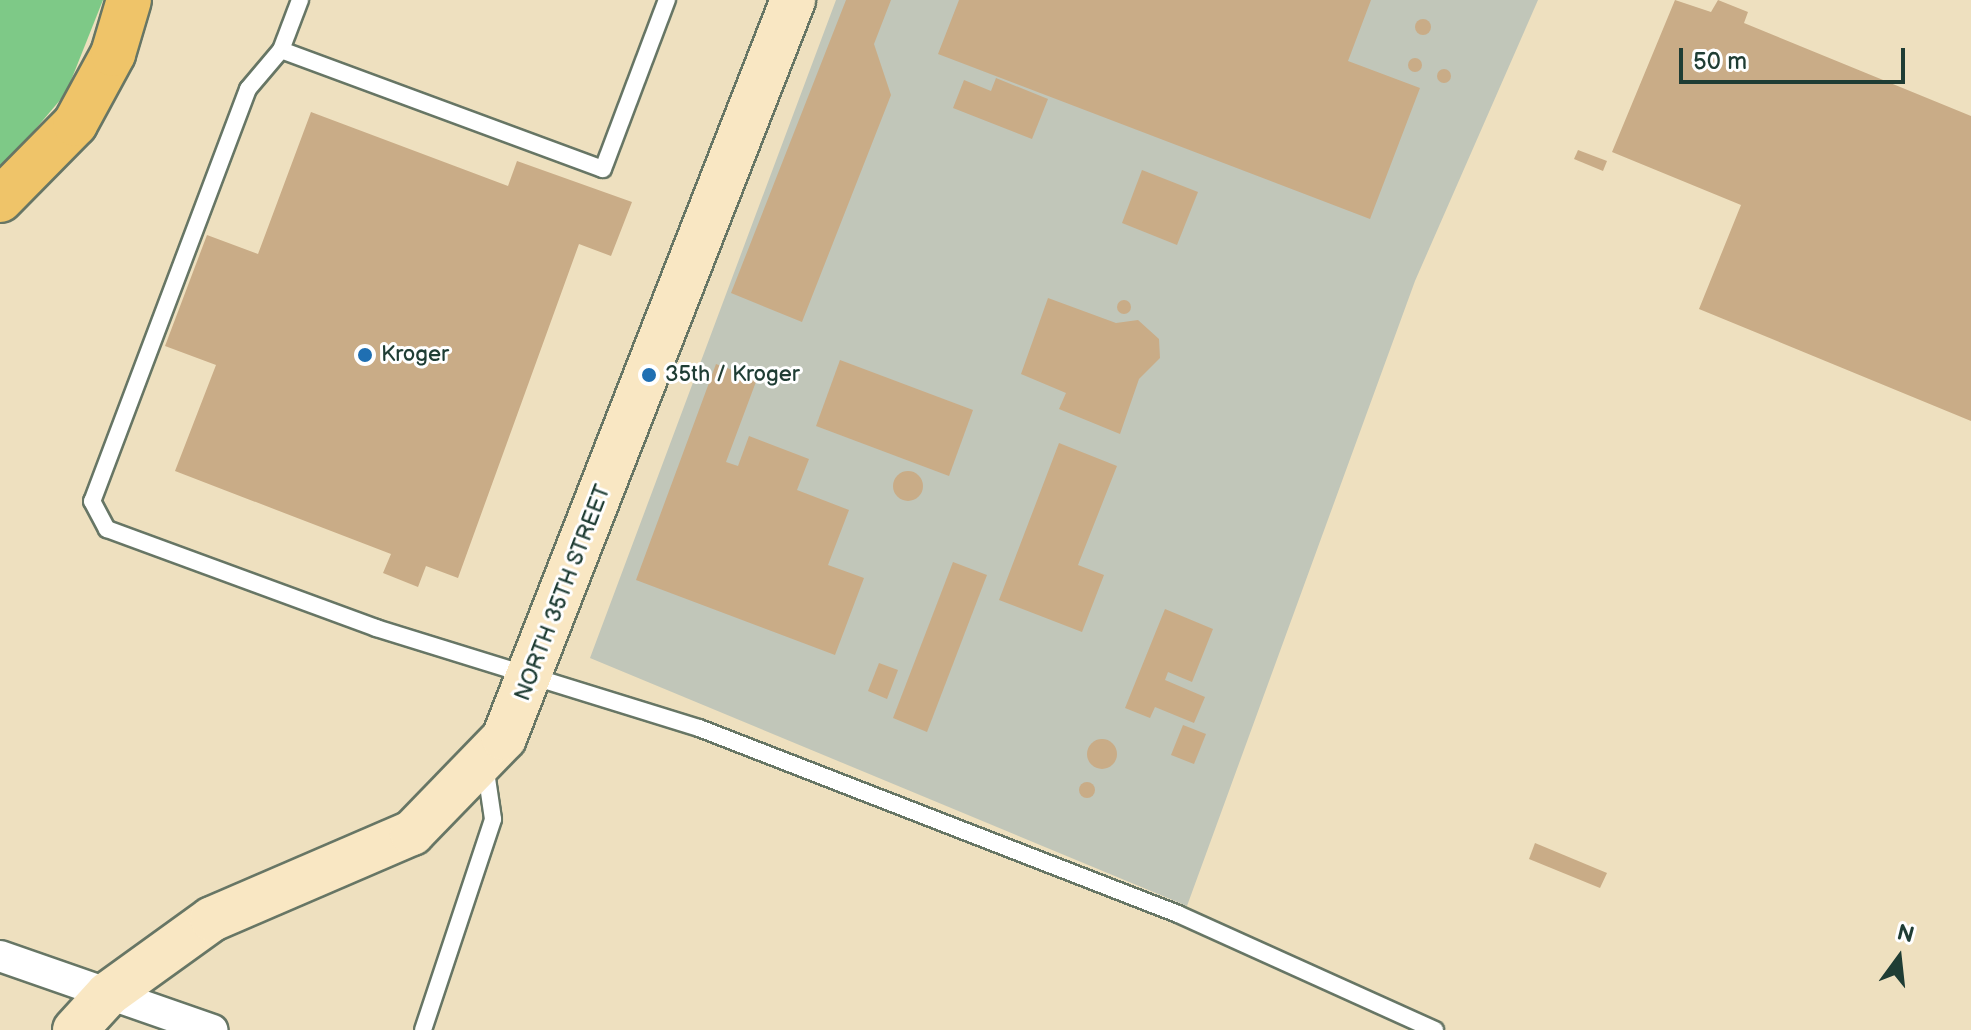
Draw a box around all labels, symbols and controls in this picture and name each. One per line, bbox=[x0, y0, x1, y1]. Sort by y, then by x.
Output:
scale bar bbox=[1683, 32, 1909, 82]
text: 50 m bbox=[1693, 47, 1747, 76]
place label: Kroger bbox=[381, 342, 449, 368]
marker: Kroger bbox=[356, 346, 374, 364]
place label: 35th / Kroger bbox=[665, 362, 800, 388]
marker: 35th / Kroger bbox=[640, 366, 658, 384]
street label: NORTH 35TH STREET bbox=[510, 481, 616, 705]
north arrow bbox=[1859, 918, 1939, 998]
text: N bbox=[1894, 919, 1917, 950]

